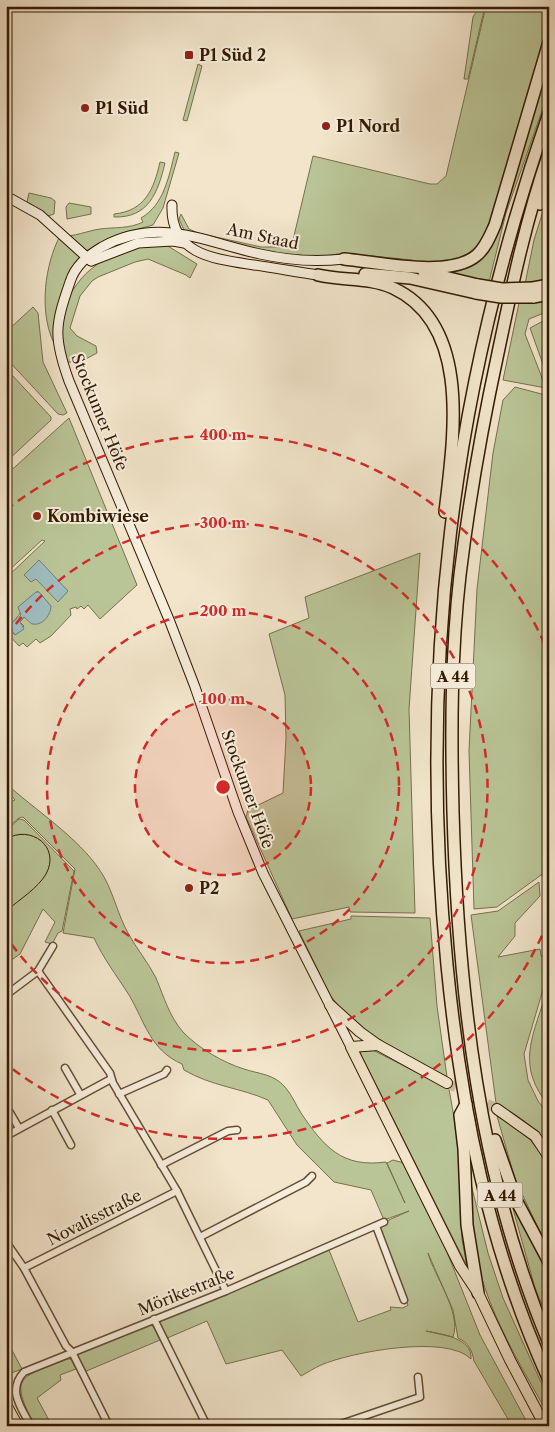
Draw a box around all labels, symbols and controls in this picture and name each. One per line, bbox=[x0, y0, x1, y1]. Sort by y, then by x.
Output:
place label: P1 Süd 2 bbox=[199, 45, 266, 65]
marker: P1 Süd 2 bbox=[183, 49, 195, 61]
place label: P1 Süd bbox=[95, 98, 149, 118]
marker: P1 Süd bbox=[79, 102, 91, 114]
place label: P1 Nord bbox=[336, 116, 401, 136]
marker: P1 Nord bbox=[320, 120, 332, 132]
street label: Am Staad bbox=[224, 218, 301, 253]
street label: Stockumer Höfe bbox=[67, 350, 133, 474]
text: 400 m bbox=[200, 425, 246, 444]
place label: Kombiwiese bbox=[47, 506, 149, 526]
marker: Kombiwiese bbox=[31, 510, 43, 522]
text: 300 m bbox=[200, 513, 246, 532]
text: 200 m bbox=[200, 601, 246, 620]
road number: A 44 bbox=[430, 664, 476, 688]
text: 100 m bbox=[201, 689, 245, 708]
street label: Stockumer Höfe bbox=[217, 727, 279, 851]
centre of rings bbox=[214, 778, 232, 796]
place label: P2 bbox=[199, 878, 219, 898]
marker: P2 bbox=[183, 882, 195, 894]
road number: A 44 bbox=[478, 1182, 522, 1208]
street label: Novalisstraße bbox=[44, 1185, 145, 1249]
street label: Mörikestraße bbox=[135, 1263, 237, 1319]

